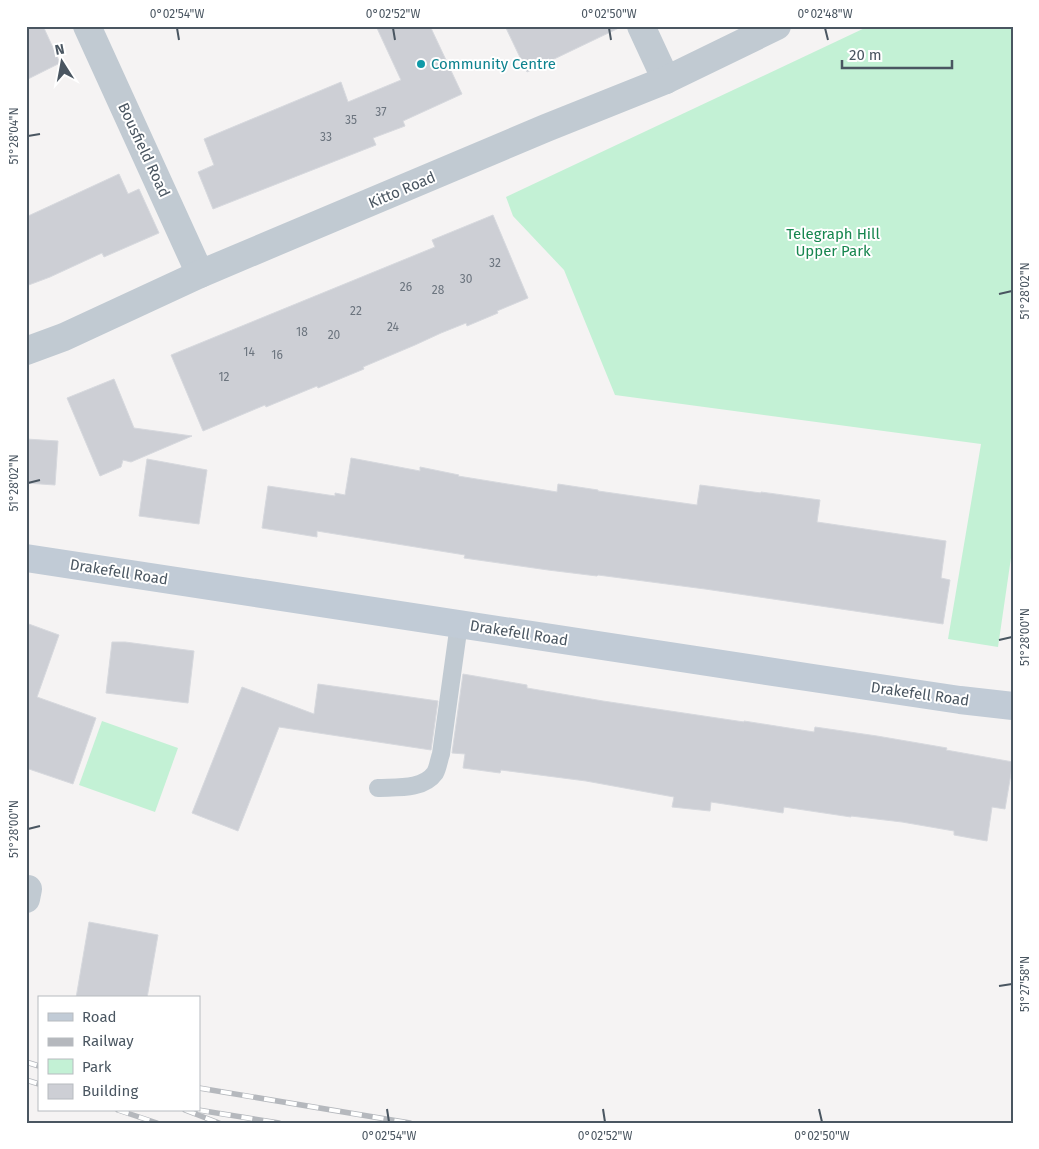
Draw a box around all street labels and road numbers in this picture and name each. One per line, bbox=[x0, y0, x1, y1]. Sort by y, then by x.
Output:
street label: Bousfield Road bbox=[114, 100, 174, 200]
street label: Kitto Road bbox=[366, 168, 438, 212]
street label: Drakefell Road bbox=[69, 555, 169, 589]
street label: Drakefell Road bbox=[469, 616, 569, 650]
street label: Drakefell Road bbox=[870, 678, 970, 710]

